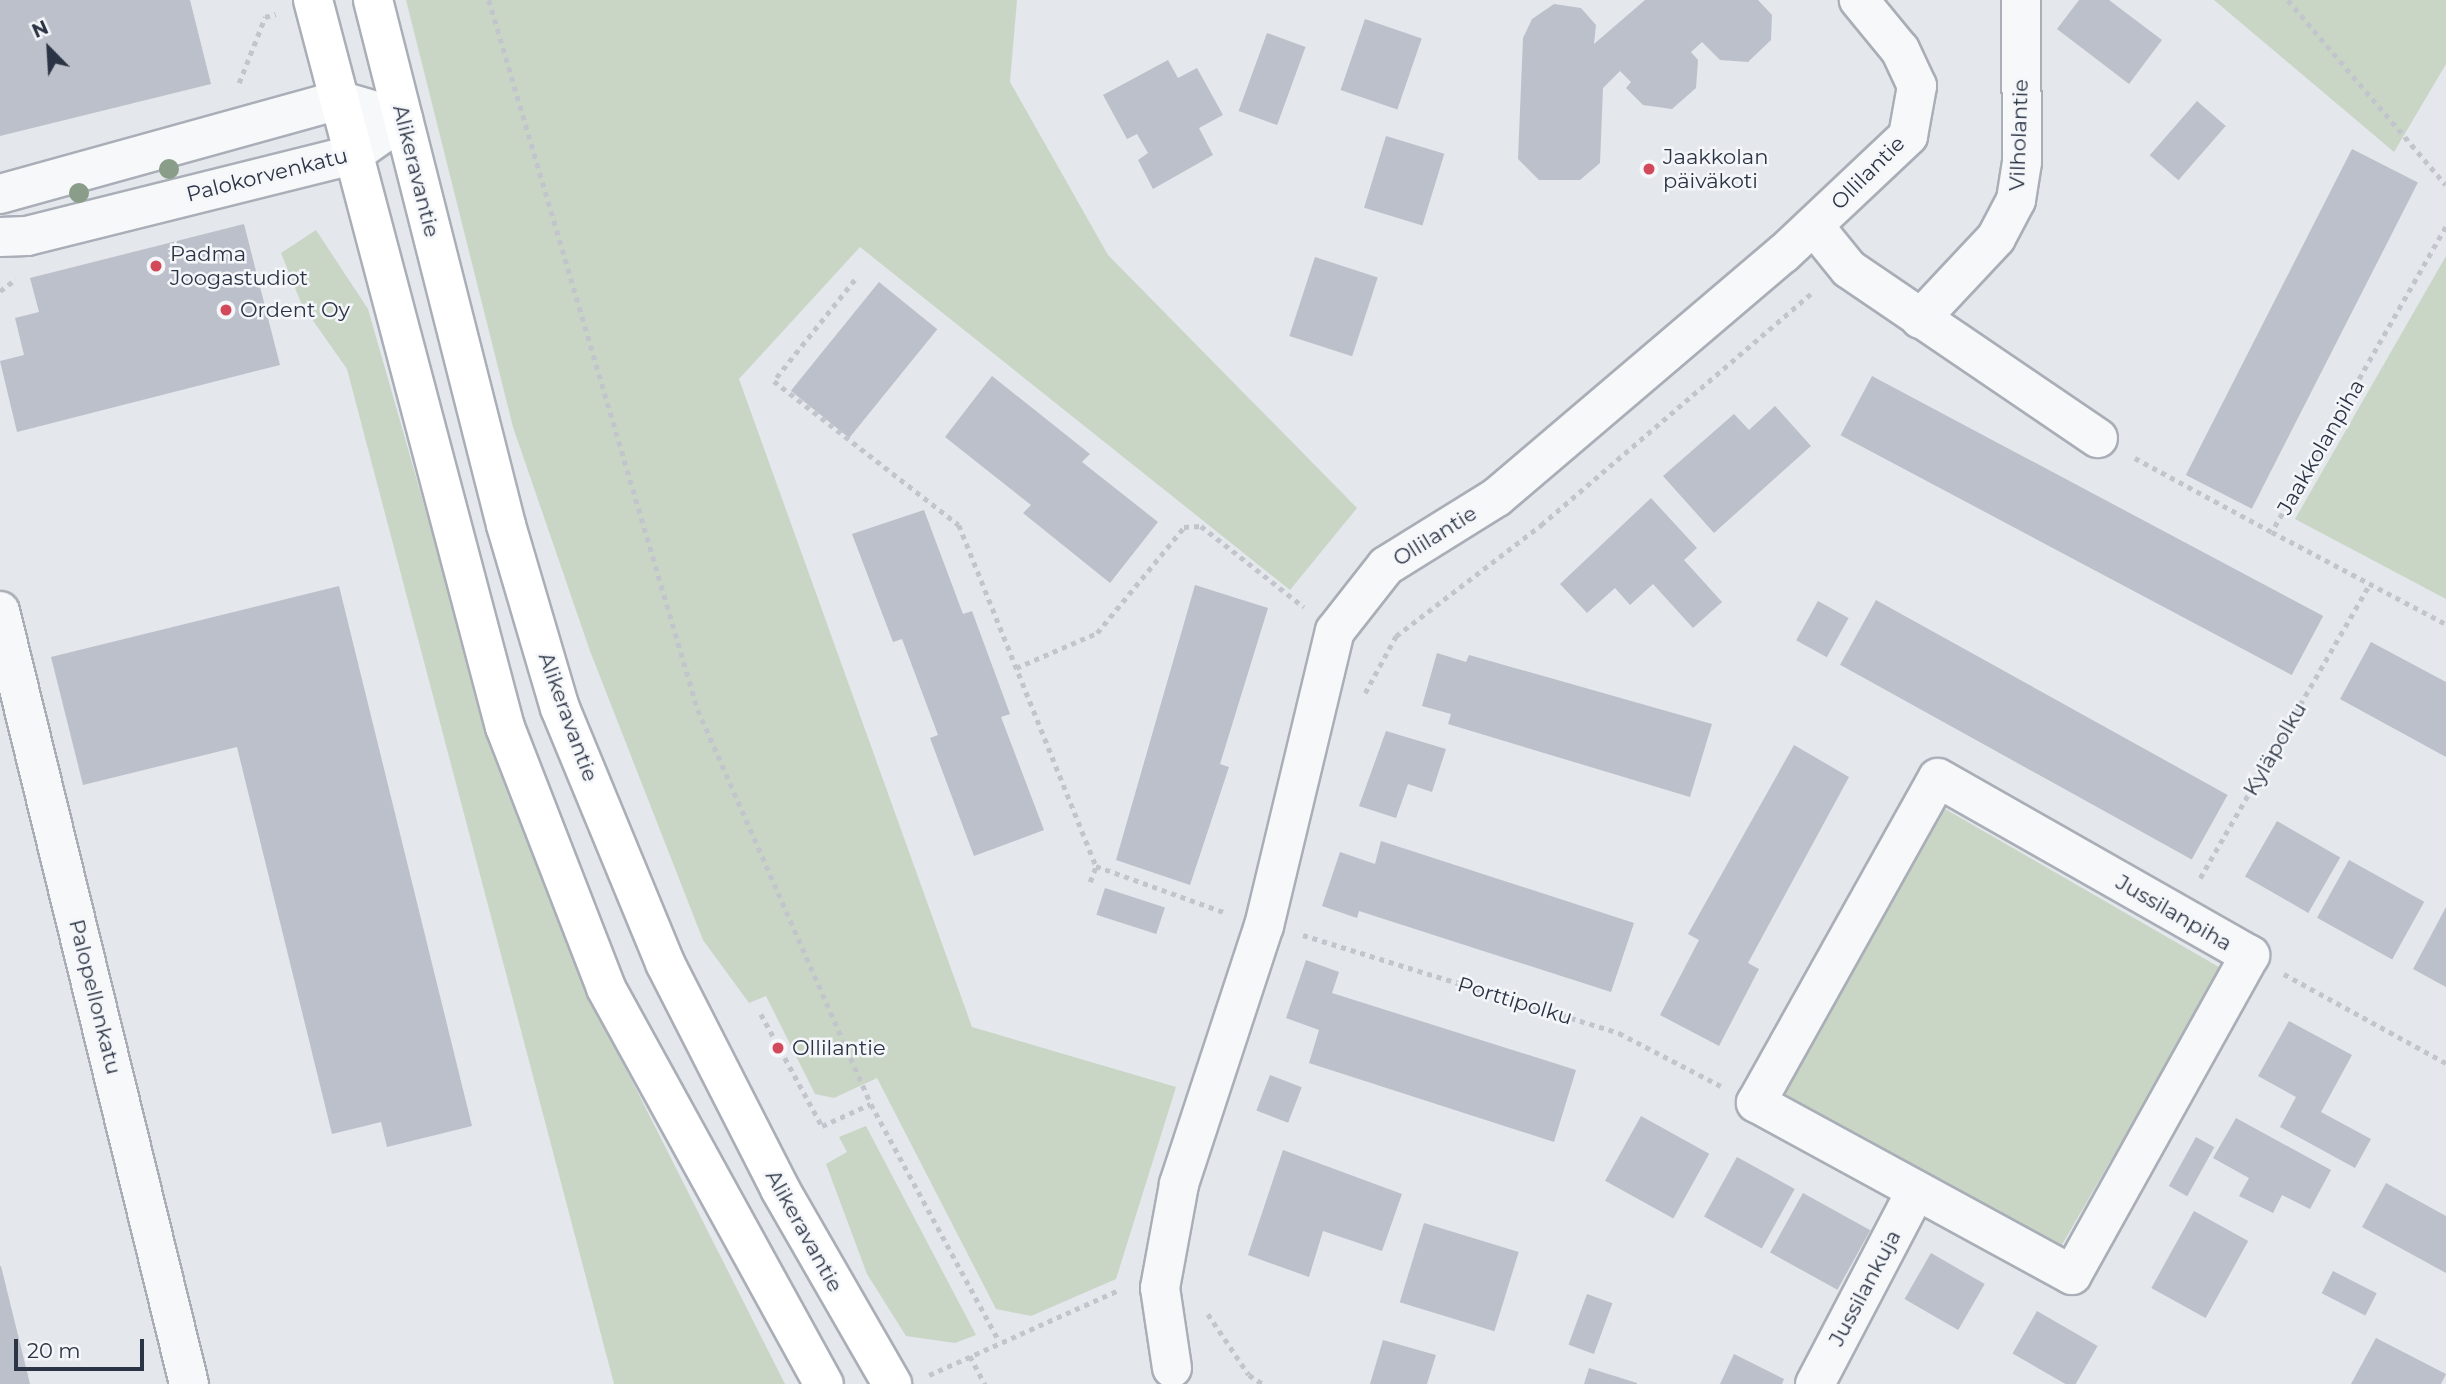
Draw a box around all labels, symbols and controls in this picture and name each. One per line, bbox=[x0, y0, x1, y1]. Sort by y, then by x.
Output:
north arrow bbox=[14, 14, 84, 84]
text: N bbox=[29, 16, 52, 43]
street label: Vilholantie bbox=[2004, 79, 2034, 191]
street label: Alikeravantie bbox=[387, 102, 445, 240]
street label: Ollilantie bbox=[1826, 131, 1910, 215]
street label: Palokorvenkatu bbox=[184, 143, 350, 207]
place label: Jaakkolan päiväkoti bbox=[1663, 144, 1768, 194]
marker: Jaakkolan päiväkoti bbox=[1641, 161, 1657, 177]
place label: Padma Joogastudiot bbox=[170, 241, 308, 291]
marker: Padma Joogastudiot bbox=[148, 258, 164, 274]
place label: Ordent Oy bbox=[240, 297, 350, 323]
marker: Ordent Oy bbox=[218, 302, 234, 318]
street label: Jaakkolanpiha bbox=[2272, 375, 2370, 519]
street label: Ollilantie bbox=[1389, 500, 1481, 572]
street label: Alikeravantie bbox=[533, 649, 603, 785]
street label: Kyläpolku bbox=[2238, 698, 2312, 800]
street label: Jussilanpiha bbox=[2112, 870, 2236, 956]
street label: Palopellonkatu bbox=[64, 917, 126, 1077]
street label: Porttipolku bbox=[1455, 972, 1575, 1030]
place label: Ollilantie bbox=[792, 1035, 886, 1061]
marker: Ollilantie bbox=[770, 1040, 786, 1056]
street label: Alikeravantie bbox=[760, 1166, 848, 1296]
street label: Jussilankuja bbox=[1824, 1226, 1906, 1350]
scale bar bbox=[18, 1324, 147, 1368]
text: 20 m bbox=[27, 1338, 81, 1363]

